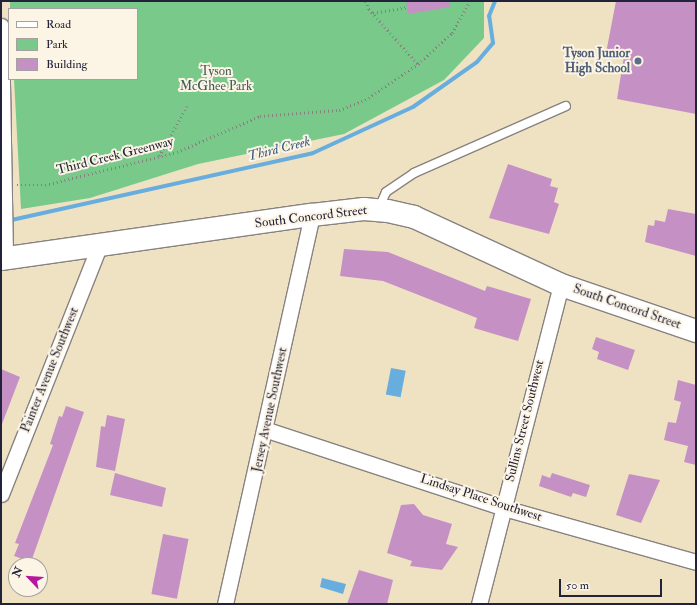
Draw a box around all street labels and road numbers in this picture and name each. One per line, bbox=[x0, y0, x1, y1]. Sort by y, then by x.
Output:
street label: Third Creek Greenway bbox=[55, 134, 175, 178]
street label: South Concord Street bbox=[254, 202, 368, 232]
street label: South Concord Street bbox=[571, 281, 683, 333]
street label: Painter Avenue Southwest bbox=[18, 305, 82, 435]
street label: Jersey Avenue Southwest bbox=[249, 346, 291, 474]
street label: Sullins Street Southwest bbox=[502, 358, 548, 484]
street label: Lindsay Place Southwest bbox=[418, 471, 544, 525]

